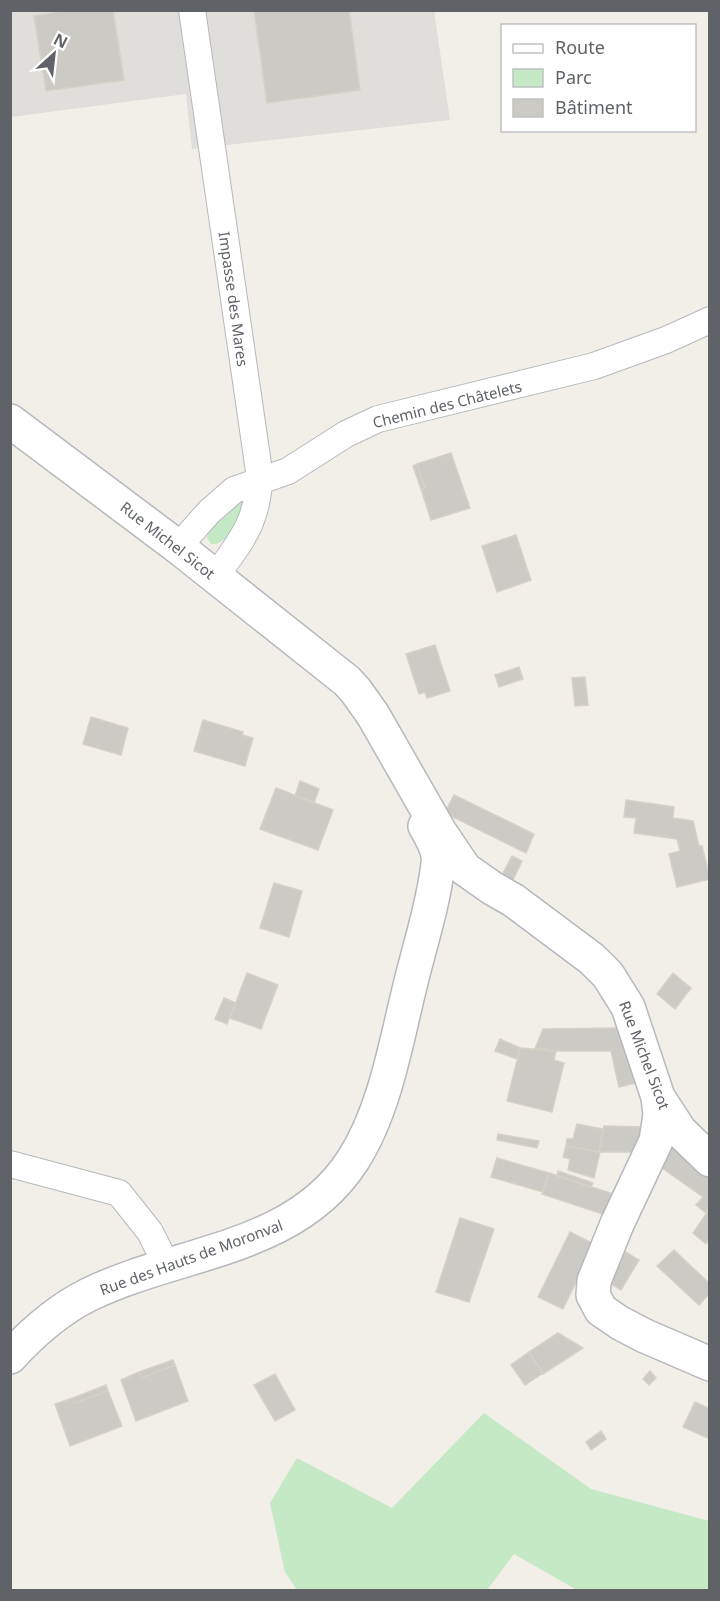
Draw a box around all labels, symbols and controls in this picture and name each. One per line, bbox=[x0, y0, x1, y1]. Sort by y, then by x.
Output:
north arrow bbox=[24, 24, 84, 84]
legend bbox=[501, 24, 696, 132]
text: N bbox=[50, 28, 72, 53]
text: Route bbox=[555, 35, 605, 59]
text: Parc bbox=[555, 65, 592, 89]
text: Bâtiment bbox=[555, 95, 633, 119]
street label: Impasse des Mares bbox=[215, 230, 253, 368]
street label: Chemin des Châtelets bbox=[370, 376, 524, 432]
street label: Rue Michel Sicot bbox=[117, 497, 220, 584]
street label: Rue Michel Sicot bbox=[615, 998, 675, 1113]
street label: Rue des Hauts de Moronval bbox=[97, 1215, 285, 1299]

